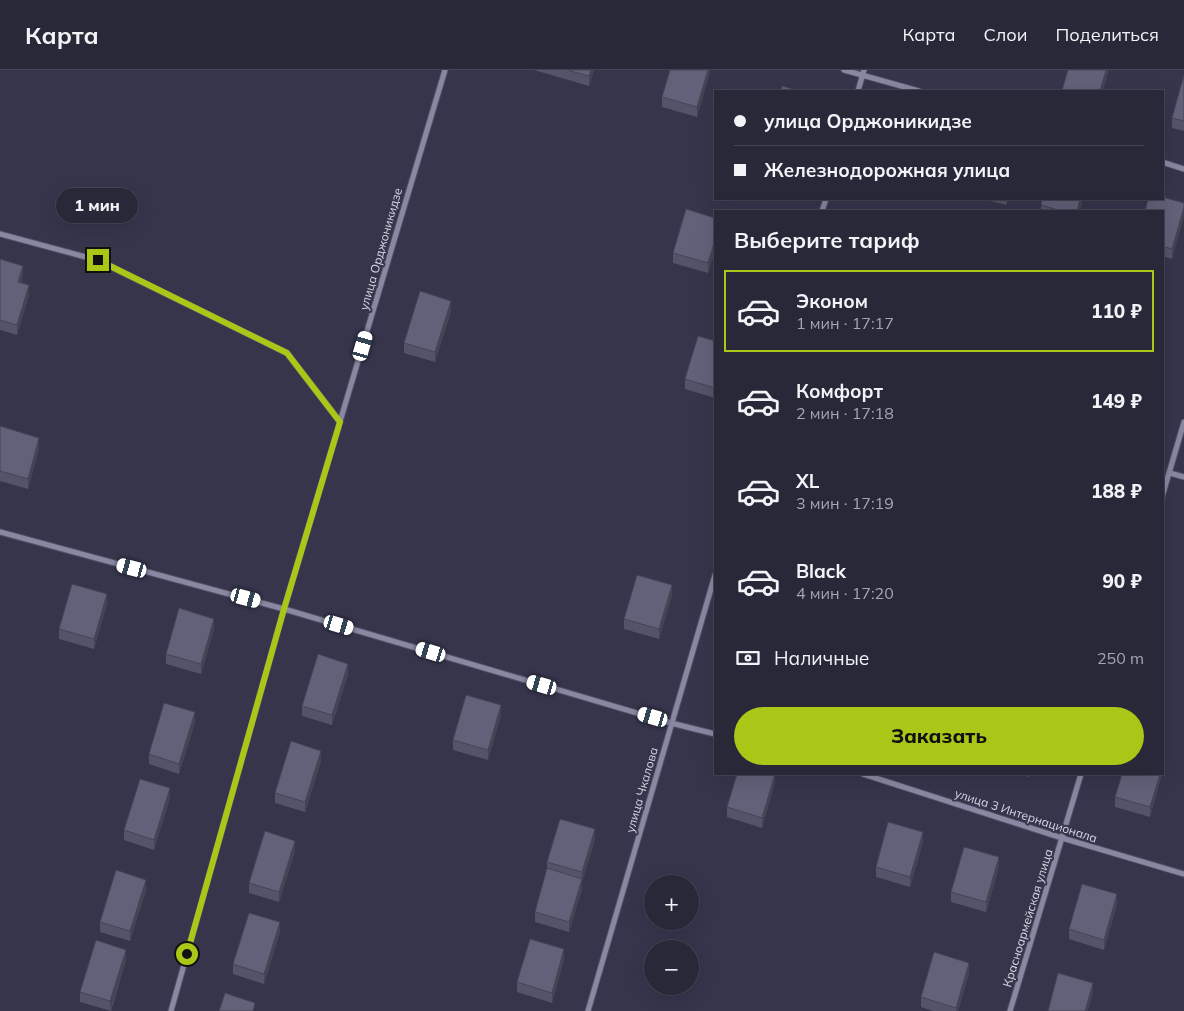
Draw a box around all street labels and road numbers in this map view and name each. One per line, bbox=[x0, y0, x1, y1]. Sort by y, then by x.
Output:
street label: улица Орджоникидзе bbox=[356, 186, 405, 312]
street label: улица Чкалова bbox=[622, 745, 661, 834]
street label: улица 3 Интернационала bbox=[953, 785, 1099, 846]
street label: Красноармейская улица bbox=[999, 847, 1056, 989]

